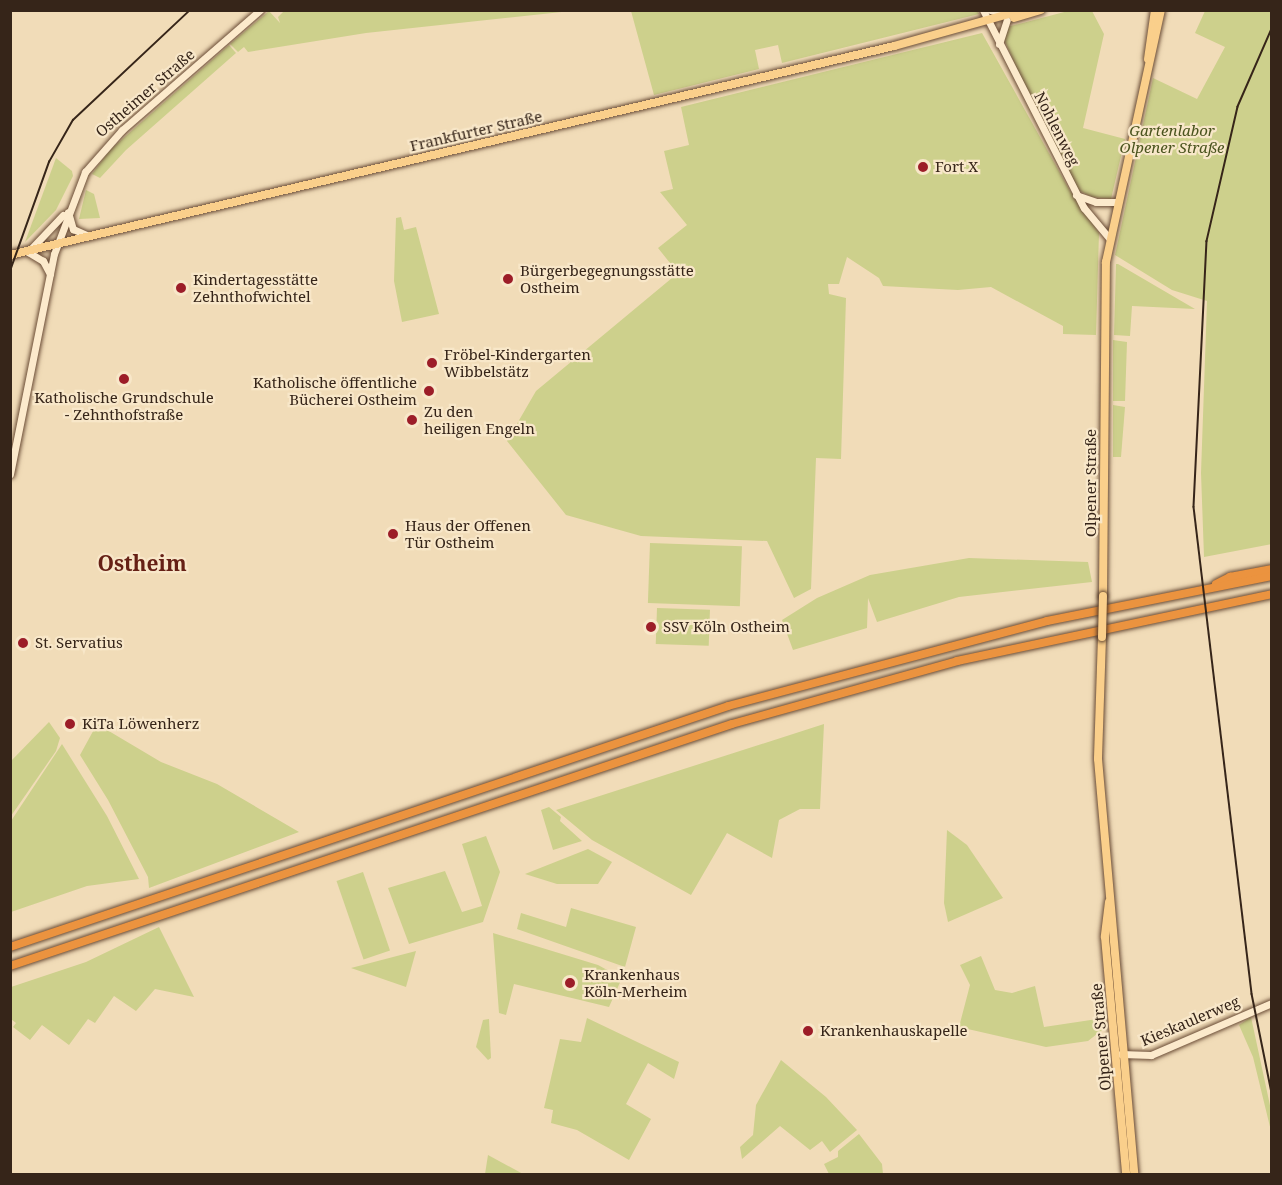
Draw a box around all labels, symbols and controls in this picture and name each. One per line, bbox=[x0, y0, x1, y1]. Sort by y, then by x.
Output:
street label: Ostheimer Straße bbox=[92, 45, 198, 141]
street label: Nohlenweg bbox=[1031, 89, 1083, 169]
street label: Frankfurter Straße bbox=[408, 107, 544, 155]
park label: Gartenlabor Olpener Straße bbox=[1120, 121, 1224, 156]
place label: Fort X bbox=[935, 158, 978, 176]
marker: Fort X bbox=[916, 160, 930, 174]
place label: Bürgerbegegnungsstätte Ostheim bbox=[520, 261, 694, 296]
place label: Kindertagesstätte Zehnthofwichtel bbox=[193, 270, 318, 305]
marker: Bürgerbegegnungsstätte Ostheim bbox=[501, 272, 515, 286]
marker: Kindertagesstätte Zehnthofwichtel bbox=[174, 281, 188, 295]
place label: Fröbel-Kindergarten Wibbelstätz bbox=[444, 345, 591, 380]
marker: Fröbel-Kindergarten Wibbelstätz bbox=[425, 356, 439, 370]
marker: Katholische Grundschule - Zehnthofstraße bbox=[117, 372, 131, 386]
place label: Katholische öffentliche Bücherei Ostheim bbox=[253, 373, 417, 408]
marker: Katholische öffentliche Bücherei Ostheim bbox=[422, 384, 436, 398]
place label: Katholische Grundschule - Zehnthofstraße bbox=[34, 388, 214, 423]
place label: Zu den heiligen Engeln bbox=[424, 402, 535, 437]
marker: Zu den heiligen Engeln bbox=[405, 413, 419, 427]
street label: Olpener Straße bbox=[1082, 429, 1100, 537]
place label: Haus der Offenen Tür Ostheim bbox=[405, 516, 531, 551]
marker: Haus der Offenen Tür Ostheim bbox=[386, 527, 400, 541]
district label: Ostheim bbox=[97, 550, 187, 576]
place label: SSV Köln Ostheim bbox=[663, 618, 790, 636]
marker: SSV Köln Ostheim bbox=[644, 620, 658, 634]
place label: St. Servatius bbox=[35, 634, 123, 652]
marker: St. Servatius bbox=[16, 636, 30, 650]
place label: KiTa Löwenherz bbox=[82, 715, 199, 733]
marker: KiTa Löwenherz bbox=[63, 717, 77, 731]
place label: Krankenhaus Köln-Merheim bbox=[584, 965, 688, 1000]
marker: Krankenhaus Köln-Merheim bbox=[561, 974, 579, 992]
street label: Olpener Straße bbox=[1087, 982, 1115, 1092]
street label: Kieskaulerweg bbox=[1138, 992, 1242, 1050]
place label: Krankenhauskapelle bbox=[820, 1022, 968, 1040]
marker: Krankenhauskapelle bbox=[801, 1024, 815, 1038]

